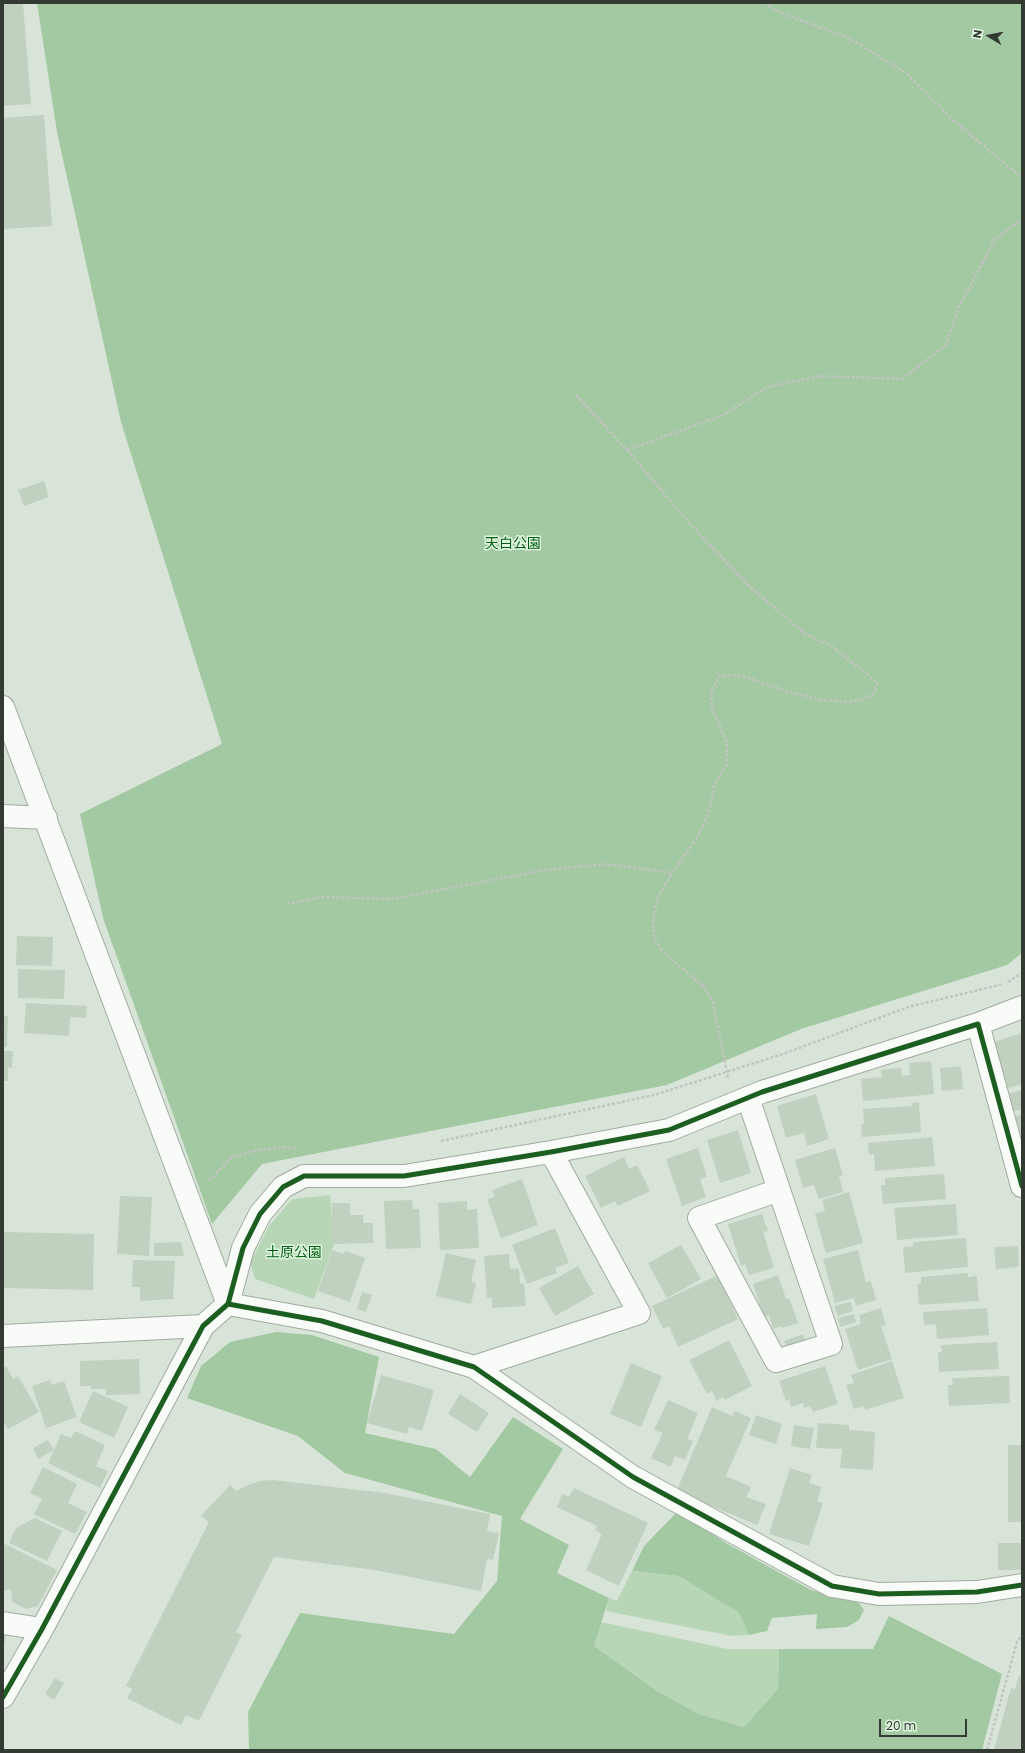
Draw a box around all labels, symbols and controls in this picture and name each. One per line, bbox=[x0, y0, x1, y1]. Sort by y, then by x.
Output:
north arrow bbox=[969, 16, 1009, 56]
text: N bbox=[969, 28, 986, 39]
park label: 天白公園 bbox=[485, 536, 541, 552]
park label: 土原公園 bbox=[266, 1245, 322, 1261]
scale bar bbox=[881, 1711, 969, 1737]
text: 20 m bbox=[886, 1717, 916, 1734]

